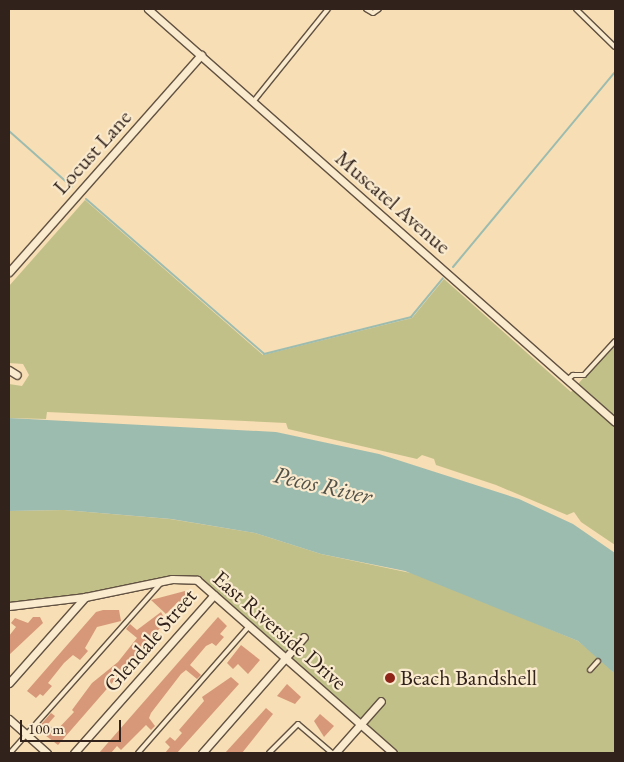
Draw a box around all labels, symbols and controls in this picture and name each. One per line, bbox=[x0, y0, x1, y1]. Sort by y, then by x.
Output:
street label: Locust Lane bbox=[47, 104, 137, 200]
street label: Muscatel Avenue bbox=[330, 145, 456, 259]
water label: Pecos River bbox=[271, 460, 375, 510]
street label: East Riverside Drive bbox=[208, 565, 352, 695]
street label: Glendale Street bbox=[98, 583, 202, 697]
place label: Beach Bandshell bbox=[400, 665, 537, 691]
marker: Beach Bandshell bbox=[384, 672, 396, 684]
scale bar bbox=[22, 710, 124, 742]
text: 100 m bbox=[28, 719, 64, 738]

